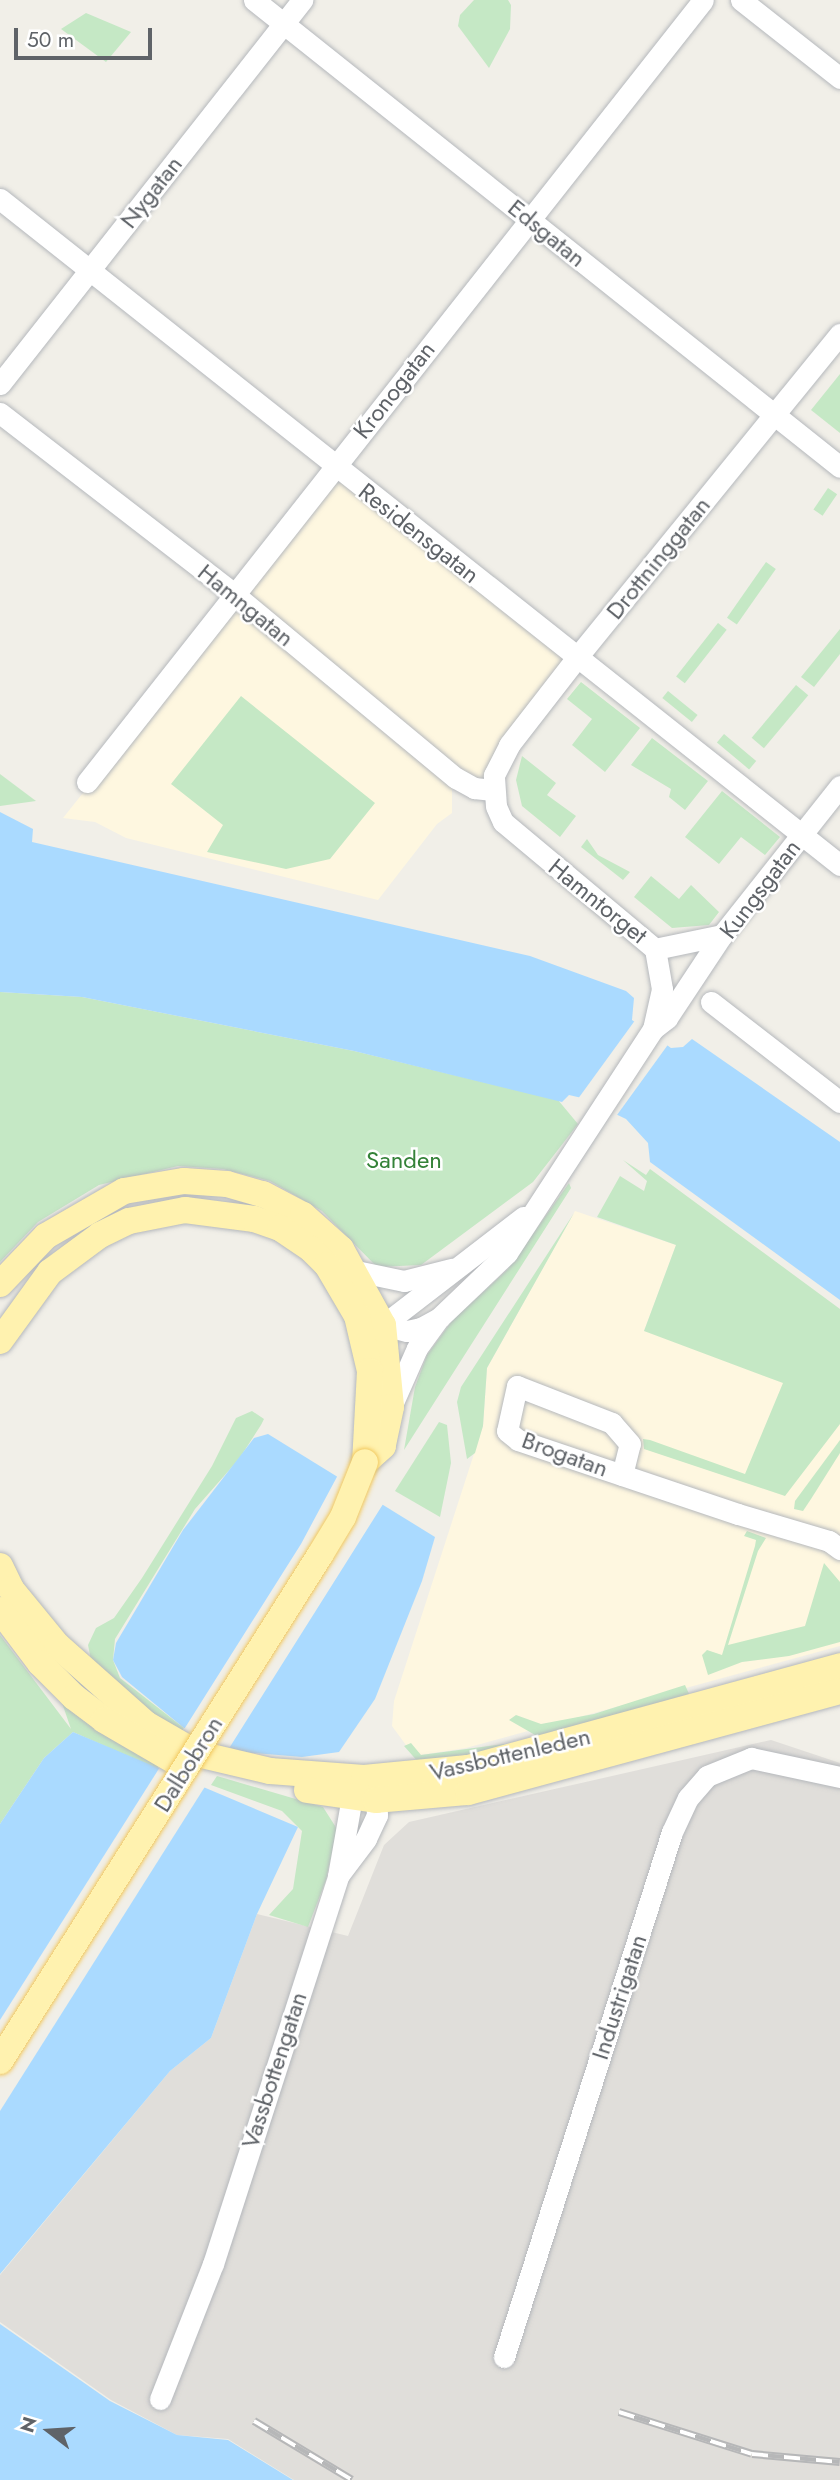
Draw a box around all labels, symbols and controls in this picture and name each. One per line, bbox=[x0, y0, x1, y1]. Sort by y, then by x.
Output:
scale bar bbox=[18, 14, 156, 58]
text: 50 m bbox=[27, 25, 74, 55]
street label: Nygatan bbox=[114, 150, 188, 234]
street label: Edsgatan bbox=[502, 193, 592, 273]
street label: Kronogatan bbox=[347, 336, 441, 444]
street label: Residensgatan bbox=[353, 477, 485, 589]
street label: Drottninggatan bbox=[600, 491, 716, 625]
street label: Hamngatan bbox=[192, 558, 300, 652]
street label: Kungsgatan bbox=[713, 834, 807, 944]
street label: Hamntorget bbox=[543, 853, 653, 949]
park label: Sanden bbox=[366, 1146, 442, 1174]
street label: Brogatan bbox=[518, 1425, 612, 1483]
street label: Dalbobron bbox=[147, 1711, 229, 1817]
street label: Vassbottenleden bbox=[427, 1722, 593, 1786]
street label: Industrigatan bbox=[585, 1931, 653, 2063]
street label: Vassbottengatan bbox=[235, 1988, 313, 2152]
north arrow bbox=[14, 2396, 84, 2466]
text: N bbox=[13, 2414, 44, 2436]

